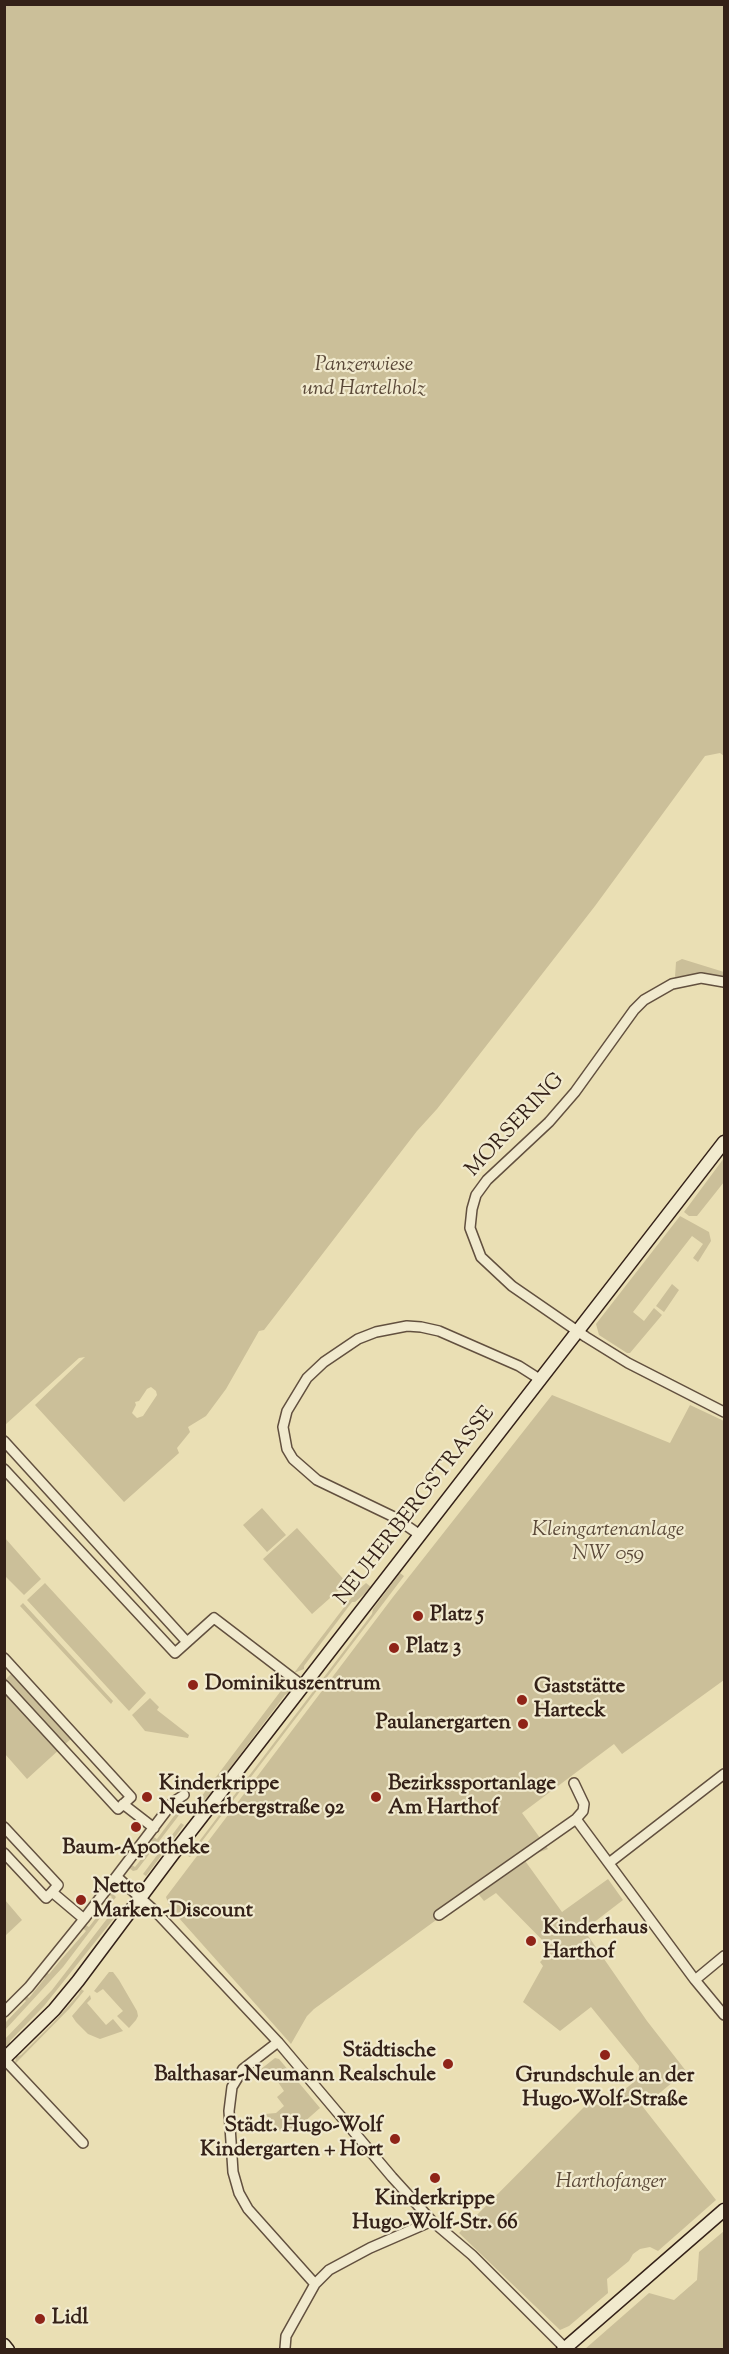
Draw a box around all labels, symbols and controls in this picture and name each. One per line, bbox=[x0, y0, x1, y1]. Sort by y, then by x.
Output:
park label: Panzerwiese und Hartelholz bbox=[302, 353, 426, 403]
street label: MORSERING bbox=[462, 1069, 570, 1183]
street label: NEUHERBERGSTRASSE bbox=[331, 1403, 501, 1611]
park label: Kleingartenanlage NW 059 bbox=[532, 1518, 684, 1568]
place label: Platz 5 bbox=[430, 1603, 484, 1629]
marker: Platz 5 bbox=[411, 1609, 425, 1623]
place label: Platz 3 bbox=[406, 1635, 461, 1661]
marker: Platz 3 bbox=[387, 1641, 401, 1655]
place label: Dominikuszentrum bbox=[205, 1672, 381, 1698]
place label: Gaststätte Harteck bbox=[534, 1675, 625, 1725]
marker: Dominikuszentrum bbox=[186, 1678, 200, 1692]
marker: Gaststätte Harteck bbox=[515, 1693, 529, 1707]
place label: Paulanergarten bbox=[376, 1711, 511, 1737]
marker: Paulanergarten bbox=[516, 1717, 530, 1731]
place label: Kinderkrippe Neuherbergstraße 92 bbox=[159, 1772, 345, 1822]
place label: Bezirkssportanlage Am Harthof bbox=[388, 1772, 556, 1822]
marker: Kinderkrippe Neuherbergstraße 92 bbox=[140, 1790, 154, 1804]
marker: Bezirkssportanlage Am Harthof bbox=[369, 1790, 383, 1804]
marker: Baum-Apotheke bbox=[129, 1820, 143, 1834]
place label: Baum-Apotheke bbox=[62, 1836, 210, 1862]
place label: Netto Marken-Discount bbox=[93, 1875, 253, 1925]
marker: Netto Marken-Discount bbox=[74, 1893, 88, 1907]
place label: Kinderhaus Harthof bbox=[543, 1916, 648, 1966]
marker: Kinderhaus Harthof bbox=[524, 1934, 538, 1948]
place label: Städtische Balthasar-Neumann Realschule bbox=[154, 2039, 436, 2089]
marker: Grundschule an der Hugo-Wolf-Straße bbox=[598, 2048, 612, 2062]
marker: Städtische Balthasar-Neumann Realschule bbox=[441, 2057, 455, 2071]
place label: Grundschule an der Hugo-Wolf-Straße bbox=[516, 2064, 694, 2114]
place label: Städt. Hugo-Wolf Kindergarten + Hort bbox=[200, 2114, 383, 2164]
marker: Städt. Hugo-Wolf Kindergarten + Hort bbox=[388, 2132, 402, 2146]
park label: Harthofanger bbox=[556, 2170, 666, 2196]
marker: Kinderkrippe Hugo-Wolf-Str. 66 bbox=[428, 2171, 442, 2185]
place label: Kinderkrippe Hugo-Wolf-Str. 66 bbox=[352, 2187, 518, 2237]
place label: Lidl bbox=[52, 2306, 88, 2332]
marker: Lidl bbox=[33, 2312, 47, 2326]

